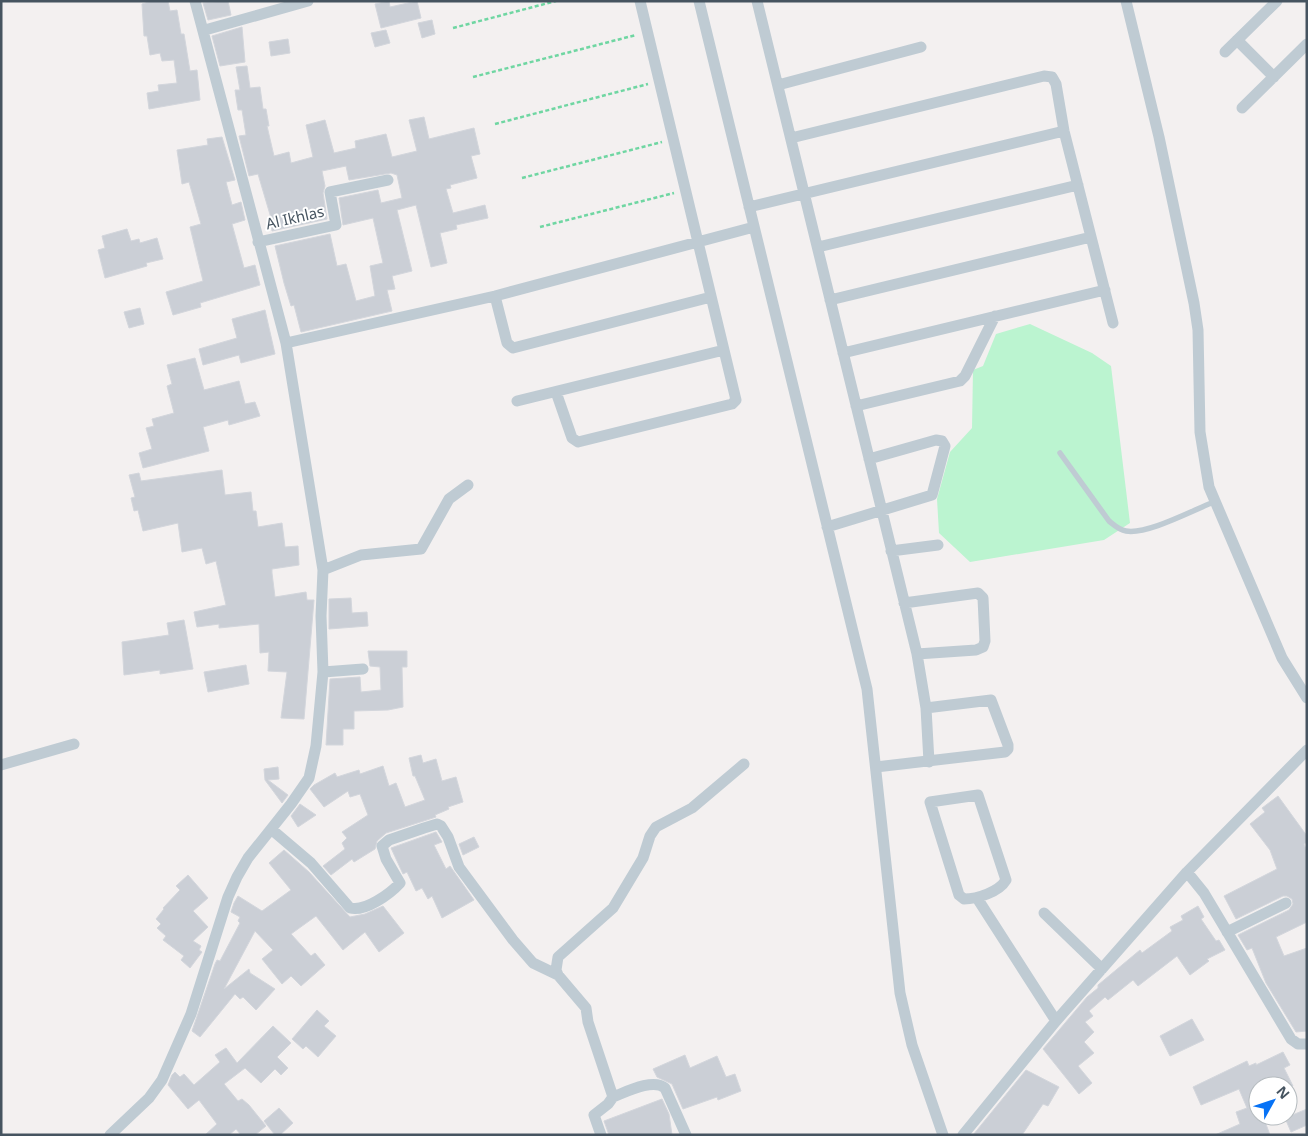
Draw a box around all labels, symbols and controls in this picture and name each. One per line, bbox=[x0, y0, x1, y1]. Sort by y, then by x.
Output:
street label: Al Ikhlas bbox=[264, 201, 326, 233]
north arrow bbox=[1248, 1076, 1298, 1126]
text: N bbox=[1272, 1082, 1294, 1103]

